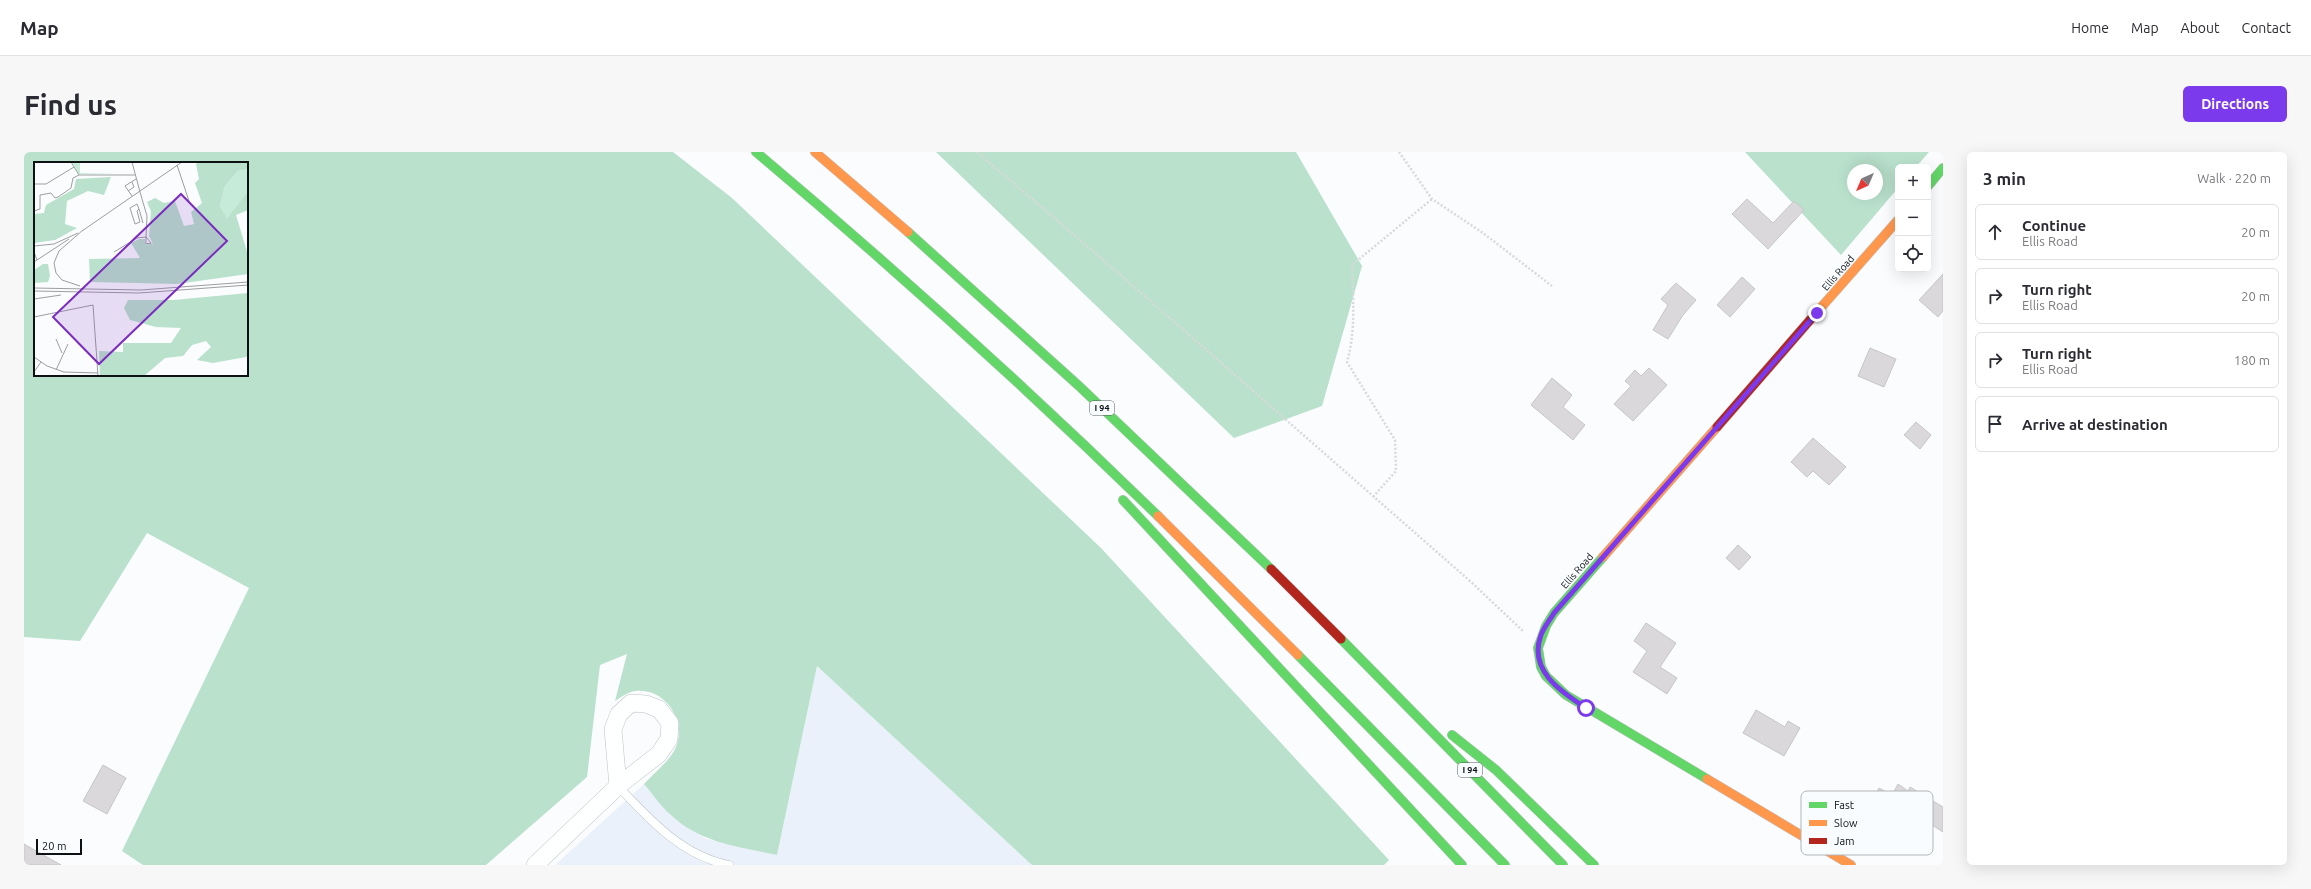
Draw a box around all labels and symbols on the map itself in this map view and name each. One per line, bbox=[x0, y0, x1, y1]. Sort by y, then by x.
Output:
inset map bbox=[34, 162, 248, 376]
north arrow bbox=[1847, 164, 1883, 200]
street label: Ellis Road bbox=[1820, 253, 1856, 293]
route end bbox=[1808, 304, 1826, 322]
road number: I 94 bbox=[1090, 401, 1114, 415]
street label: Ellis Road bbox=[1559, 551, 1595, 591]
route start bbox=[1577, 699, 1595, 717]
road number: I 94 bbox=[1458, 763, 1482, 777]
legend bbox=[1801, 791, 1933, 855]
text: Fast bbox=[1834, 799, 1855, 811]
text: Slow bbox=[1834, 817, 1858, 829]
text: Jam bbox=[1834, 835, 1855, 847]
scale bar bbox=[36, 837, 82, 856]

